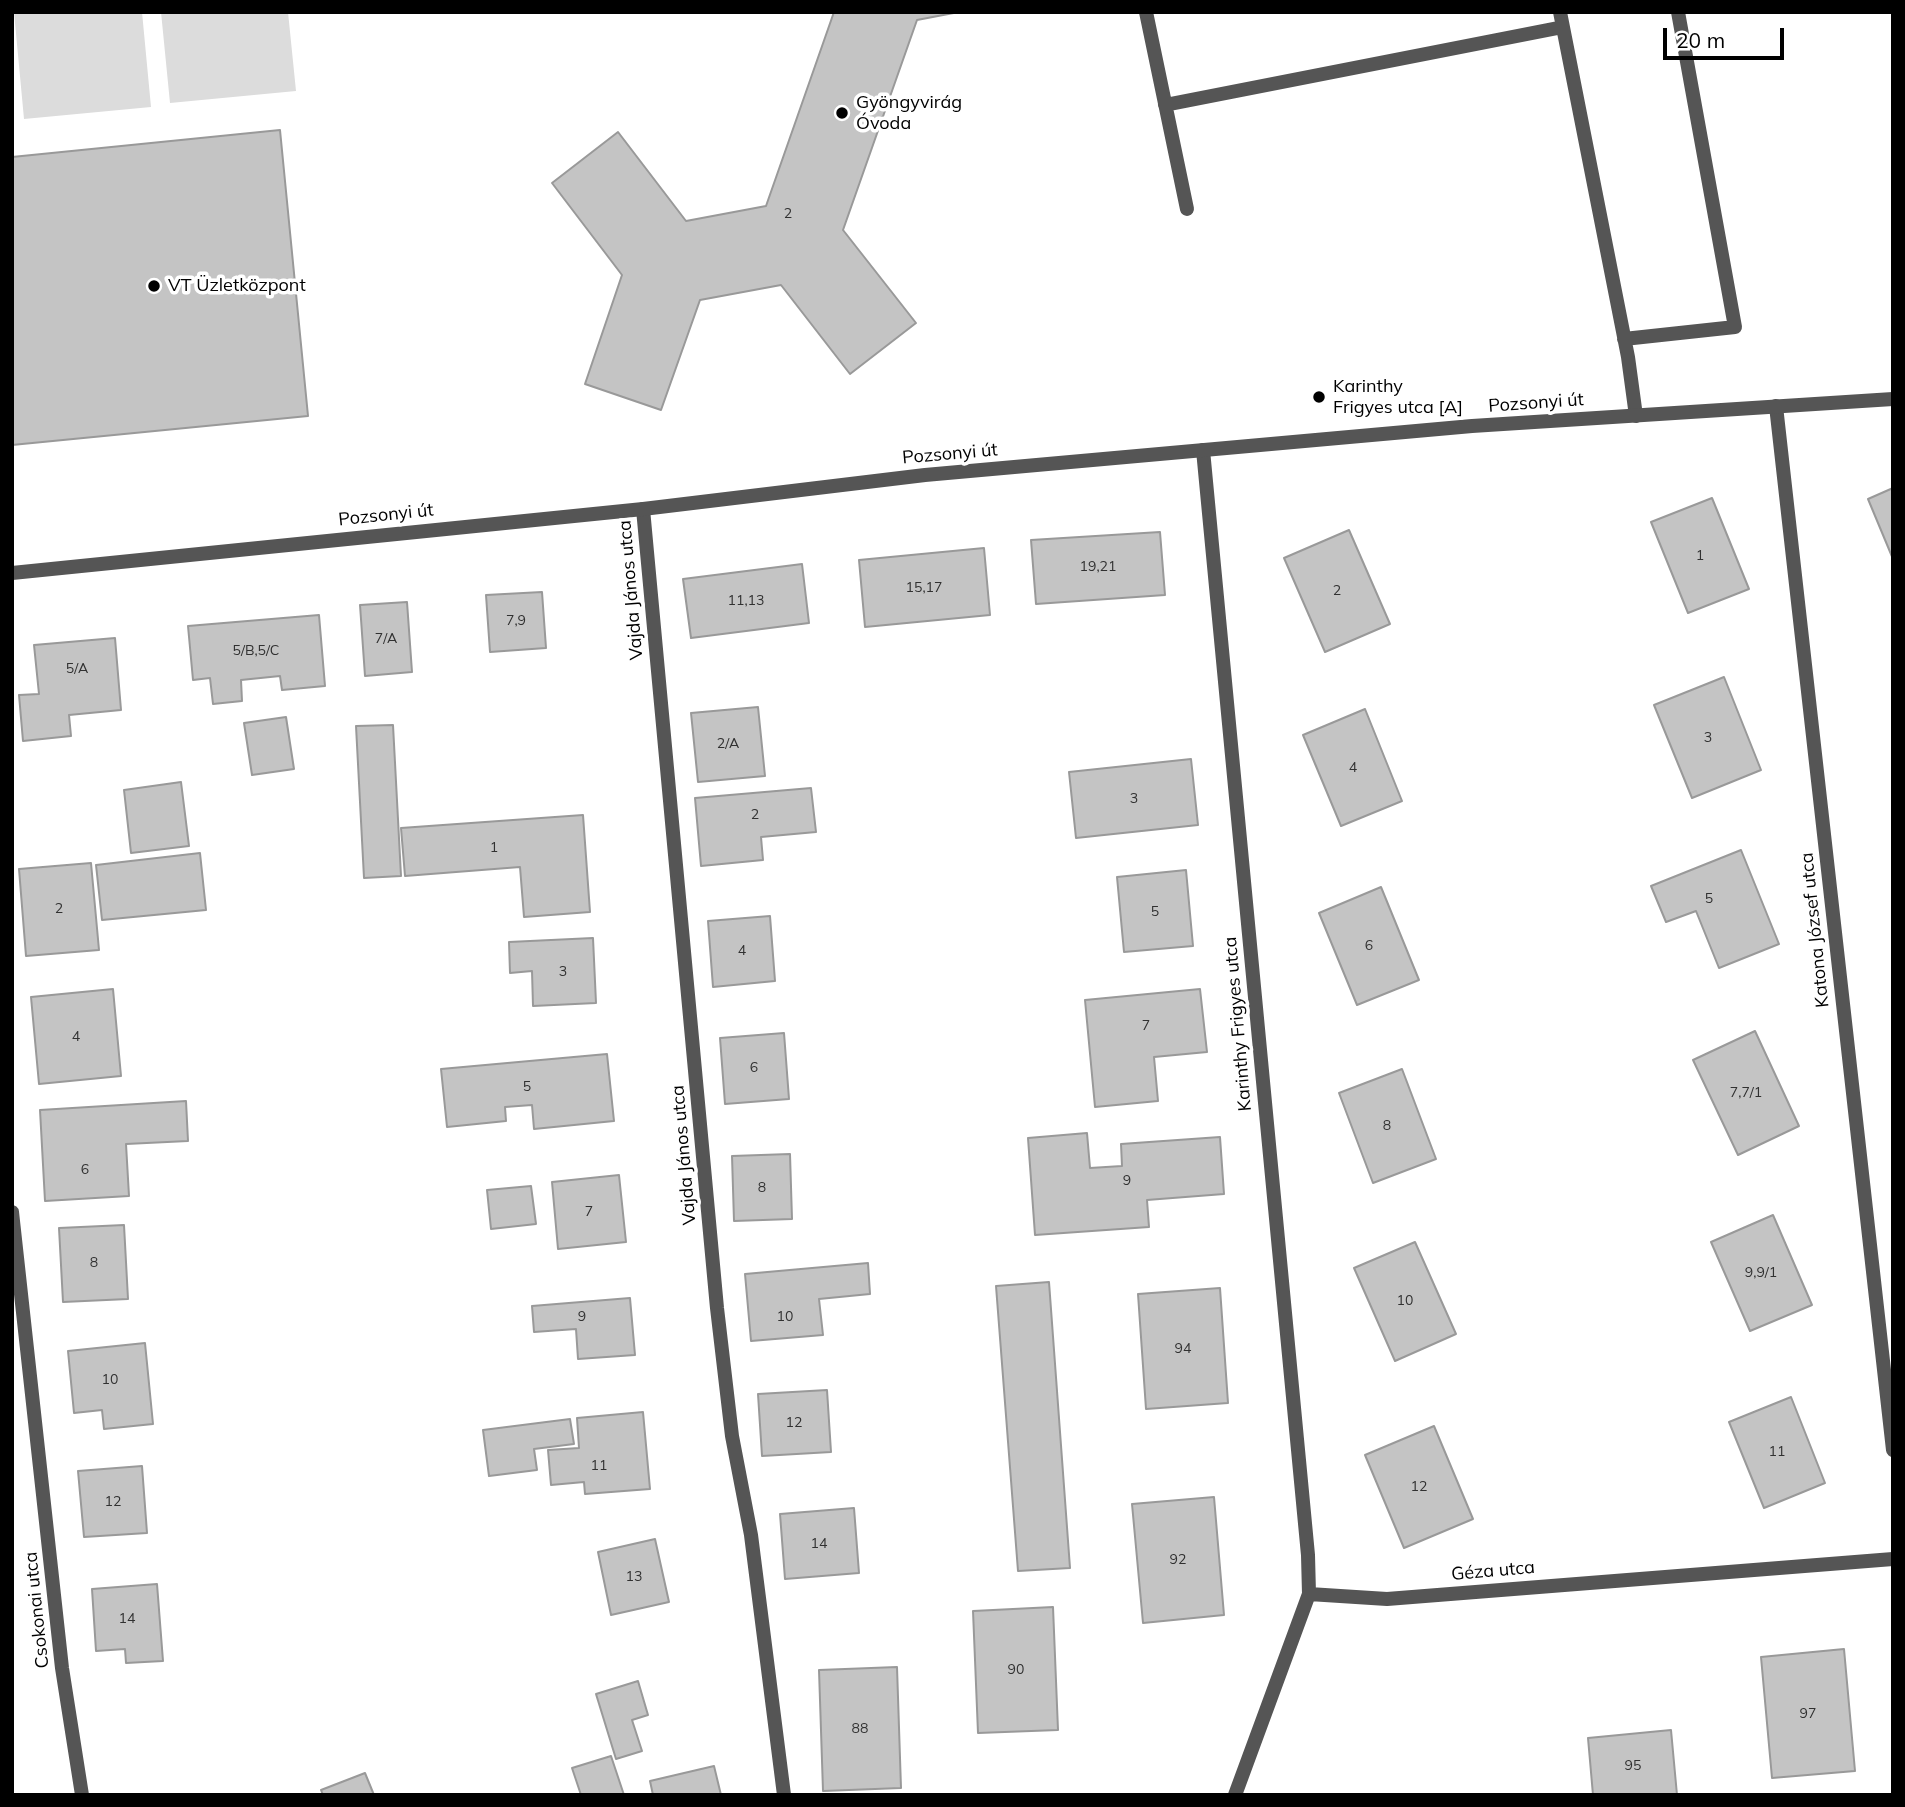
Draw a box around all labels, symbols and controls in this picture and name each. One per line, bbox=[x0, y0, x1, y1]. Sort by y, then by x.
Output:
scale bar bbox=[1667, 14, 1788, 58]
text: 20 m bbox=[1676, 27, 1725, 53]
place label: Gyöngyvirág Óvoda bbox=[856, 92, 962, 134]
marker: Gyöngyvirág Óvoda bbox=[834, 105, 850, 121]
house number: 2 bbox=[784, 206, 792, 222]
place label: VT Üzletközpont bbox=[168, 275, 306, 297]
marker: VT Üzletközpont bbox=[146, 278, 162, 294]
place label: Karinthy Frigyes utca [A] bbox=[1333, 376, 1463, 418]
marker: Karinthy Frigyes utca [A] bbox=[1311, 389, 1327, 405]
street label: Pozsonyi út bbox=[1488, 389, 1584, 417]
street label: Pozsonyi út bbox=[901, 439, 999, 469]
street label: Pozsonyi út bbox=[337, 499, 435, 531]
street label: Vajda János utca bbox=[614, 519, 648, 661]
house number: 1 bbox=[1696, 548, 1704, 564]
house number: 19,21 bbox=[1080, 559, 1116, 575]
house number: 15,17 bbox=[906, 580, 942, 596]
house number: 2 bbox=[1333, 583, 1341, 599]
house number: 11,13 bbox=[728, 593, 764, 609]
house number: 7,9 bbox=[506, 613, 526, 629]
house number: 7/A bbox=[375, 631, 397, 647]
house number: 5/B,5/C bbox=[233, 643, 279, 659]
house number: 5/A bbox=[66, 661, 88, 677]
house number: 3 bbox=[1704, 730, 1712, 746]
house number: 2/A bbox=[717, 736, 739, 752]
house number: 4 bbox=[1349, 760, 1357, 776]
house number: 3 bbox=[1130, 791, 1138, 807]
house number: 2 bbox=[751, 807, 759, 823]
house number: 1 bbox=[490, 840, 498, 856]
street label: Katona József utca bbox=[1796, 851, 1834, 1009]
house number: 5 bbox=[1705, 891, 1713, 907]
house number: 2 bbox=[55, 901, 63, 917]
house number: 5 bbox=[1151, 904, 1159, 920]
street label: Karinthy Frigyes utca bbox=[1220, 936, 1256, 1112]
house number: 6 bbox=[1365, 938, 1373, 954]
house number: 4 bbox=[738, 943, 746, 959]
house number: 3 bbox=[559, 964, 567, 980]
house number: 7 bbox=[1142, 1018, 1150, 1034]
house number: 4 bbox=[72, 1029, 80, 1045]
house number: 6 bbox=[750, 1060, 758, 1076]
house number: 5 bbox=[523, 1079, 531, 1095]
street label: Vajda János utca bbox=[667, 1084, 701, 1226]
house number: 7,7/1 bbox=[1730, 1085, 1762, 1101]
house number: 8 bbox=[1383, 1118, 1391, 1134]
house number: 6 bbox=[81, 1162, 89, 1178]
house number: 9 bbox=[1123, 1173, 1131, 1189]
house number: 8 bbox=[758, 1180, 766, 1196]
house number: 7 bbox=[585, 1204, 593, 1220]
house number: 8 bbox=[90, 1255, 98, 1271]
house number: 9,9/1 bbox=[1745, 1265, 1777, 1281]
house number: 10 bbox=[1397, 1293, 1413, 1309]
house number: 9 bbox=[578, 1309, 586, 1325]
house number: 10 bbox=[777, 1309, 793, 1325]
house number: 94 bbox=[1175, 1341, 1191, 1357]
house number: 10 bbox=[102, 1372, 118, 1388]
house number: 12 bbox=[786, 1415, 802, 1431]
house number: 11 bbox=[1769, 1444, 1785, 1460]
house number: 11 bbox=[591, 1458, 607, 1474]
house number: 12 bbox=[1411, 1479, 1427, 1495]
house number: 12 bbox=[105, 1494, 121, 1510]
house number: 14 bbox=[811, 1536, 827, 1552]
street label: Csokonai utca bbox=[20, 1551, 54, 1669]
house number: 92 bbox=[1170, 1552, 1186, 1568]
street label: Géza utca bbox=[1450, 1557, 1536, 1585]
house number: 13 bbox=[626, 1569, 642, 1585]
house number: 14 bbox=[119, 1611, 135, 1627]
house number: 90 bbox=[1008, 1662, 1024, 1678]
house number: 97 bbox=[1800, 1706, 1816, 1722]
house number: 88 bbox=[852, 1721, 868, 1737]
house number: 95 bbox=[1625, 1758, 1641, 1774]

